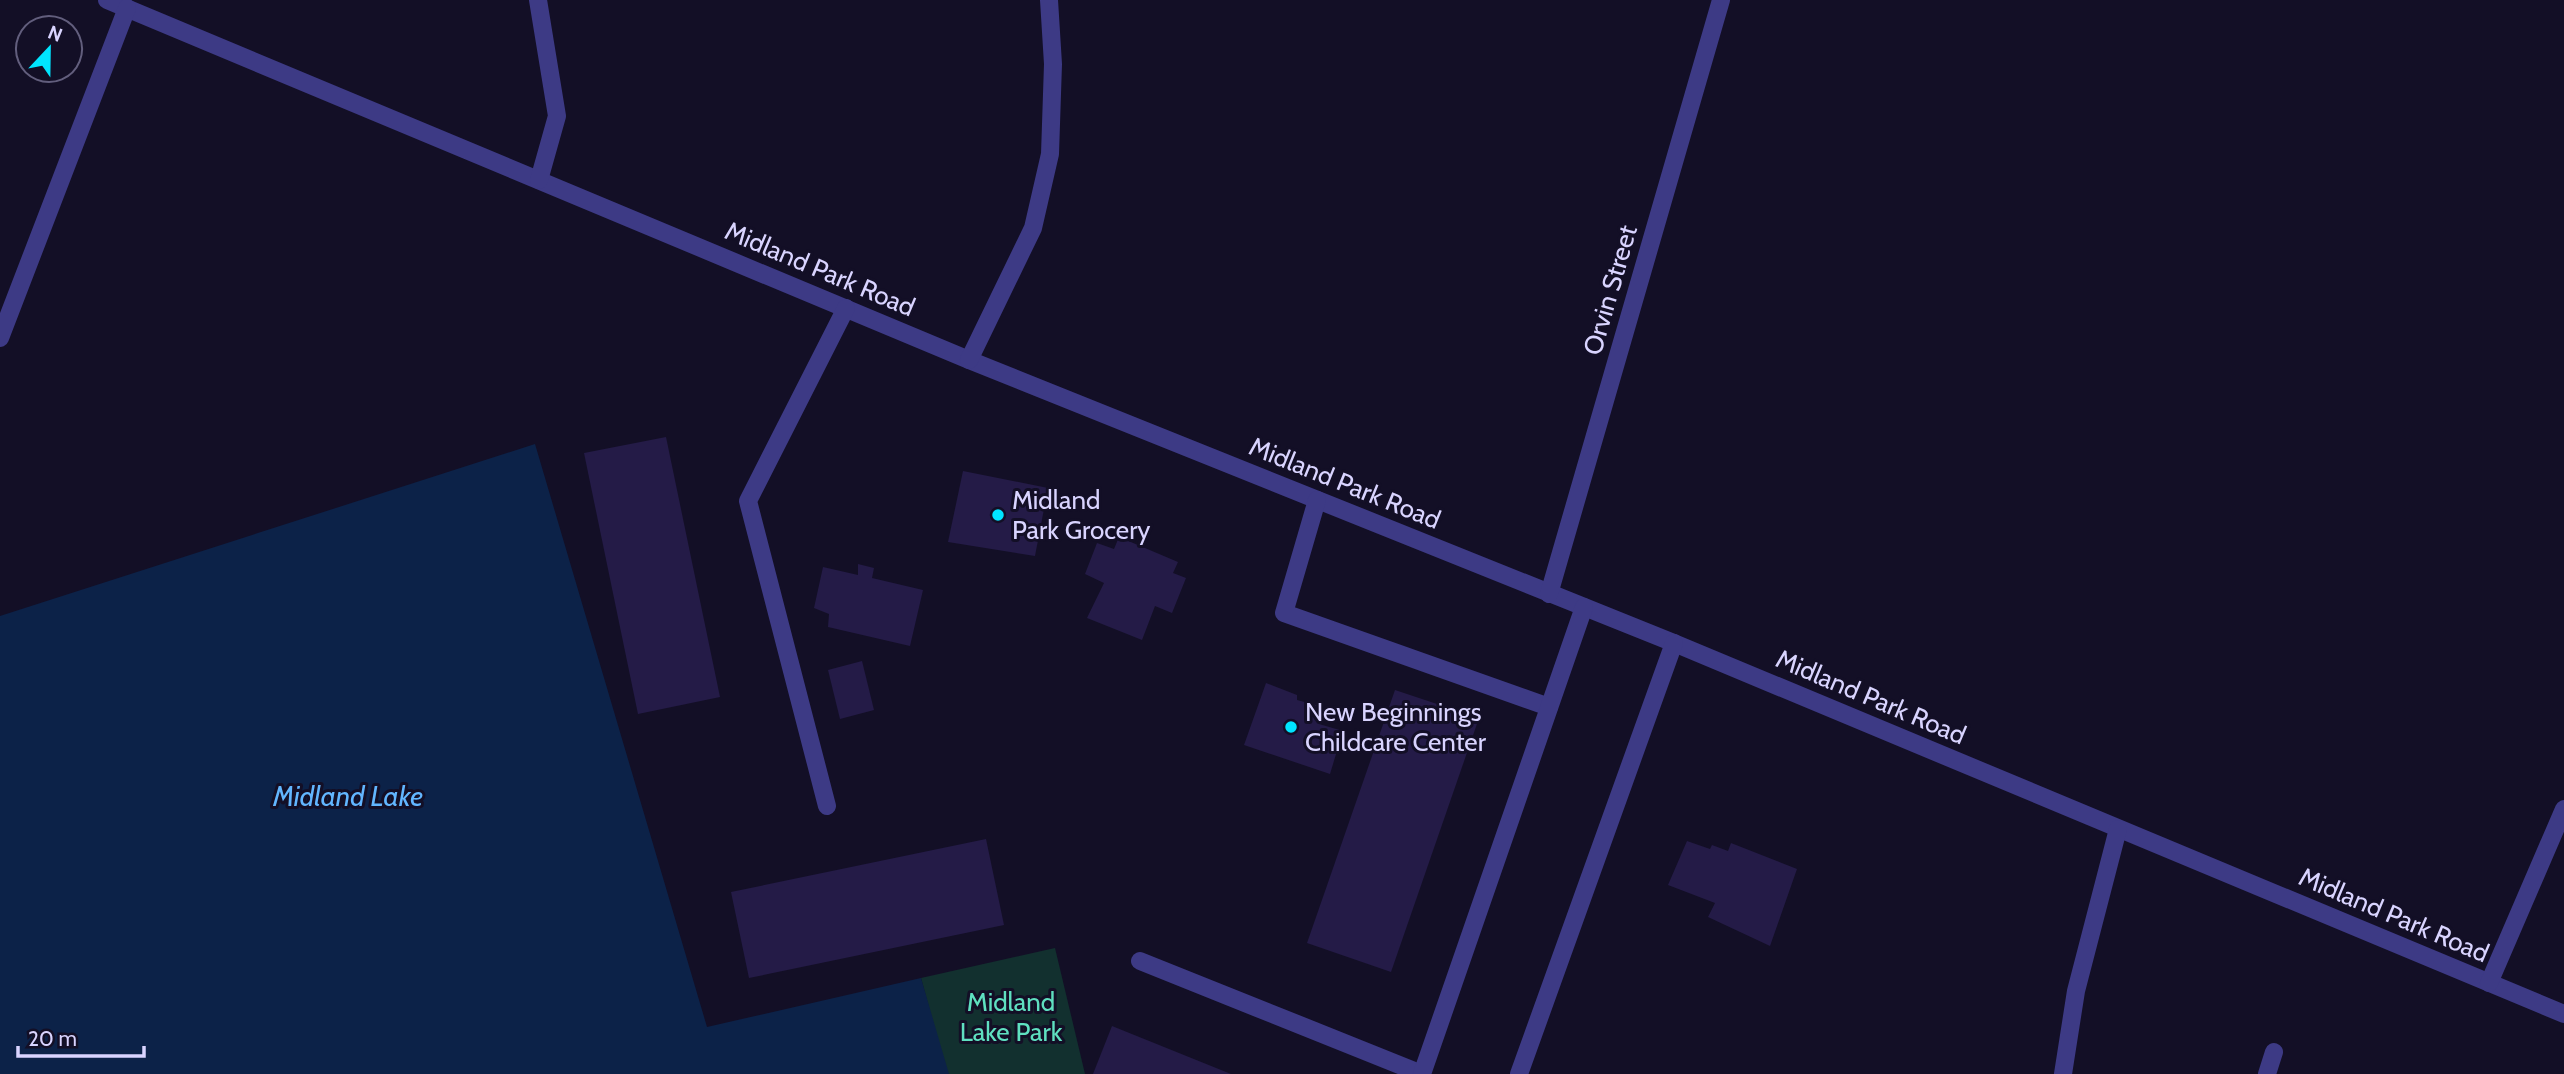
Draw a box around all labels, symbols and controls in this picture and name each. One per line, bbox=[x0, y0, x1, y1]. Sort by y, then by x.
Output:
north arrow bbox=[14, 14, 84, 84]
text: N bbox=[45, 21, 66, 47]
street label: Midland Park Road bbox=[720, 215, 920, 323]
street label: Orvin Street bbox=[1576, 221, 1644, 359]
street label: Midland Park Road bbox=[1245, 430, 1445, 536]
place label: Midland Park Grocery bbox=[1012, 484, 1150, 546]
marker: Midland Park Grocery bbox=[990, 507, 1006, 523]
street label: Midland Park Road bbox=[1771, 643, 1971, 751]
place label: New Beginnings Childcare Center bbox=[1305, 696, 1487, 758]
marker: New Beginnings Childcare Center bbox=[1283, 719, 1299, 735]
water label: Midland Lake bbox=[272, 779, 423, 813]
street label: Midland Park Road bbox=[2294, 861, 2494, 969]
park label: Midland Lake Park bbox=[960, 986, 1063, 1048]
scale bar bbox=[18, 1014, 144, 1058]
text: 20 m bbox=[28, 1026, 77, 1051]

